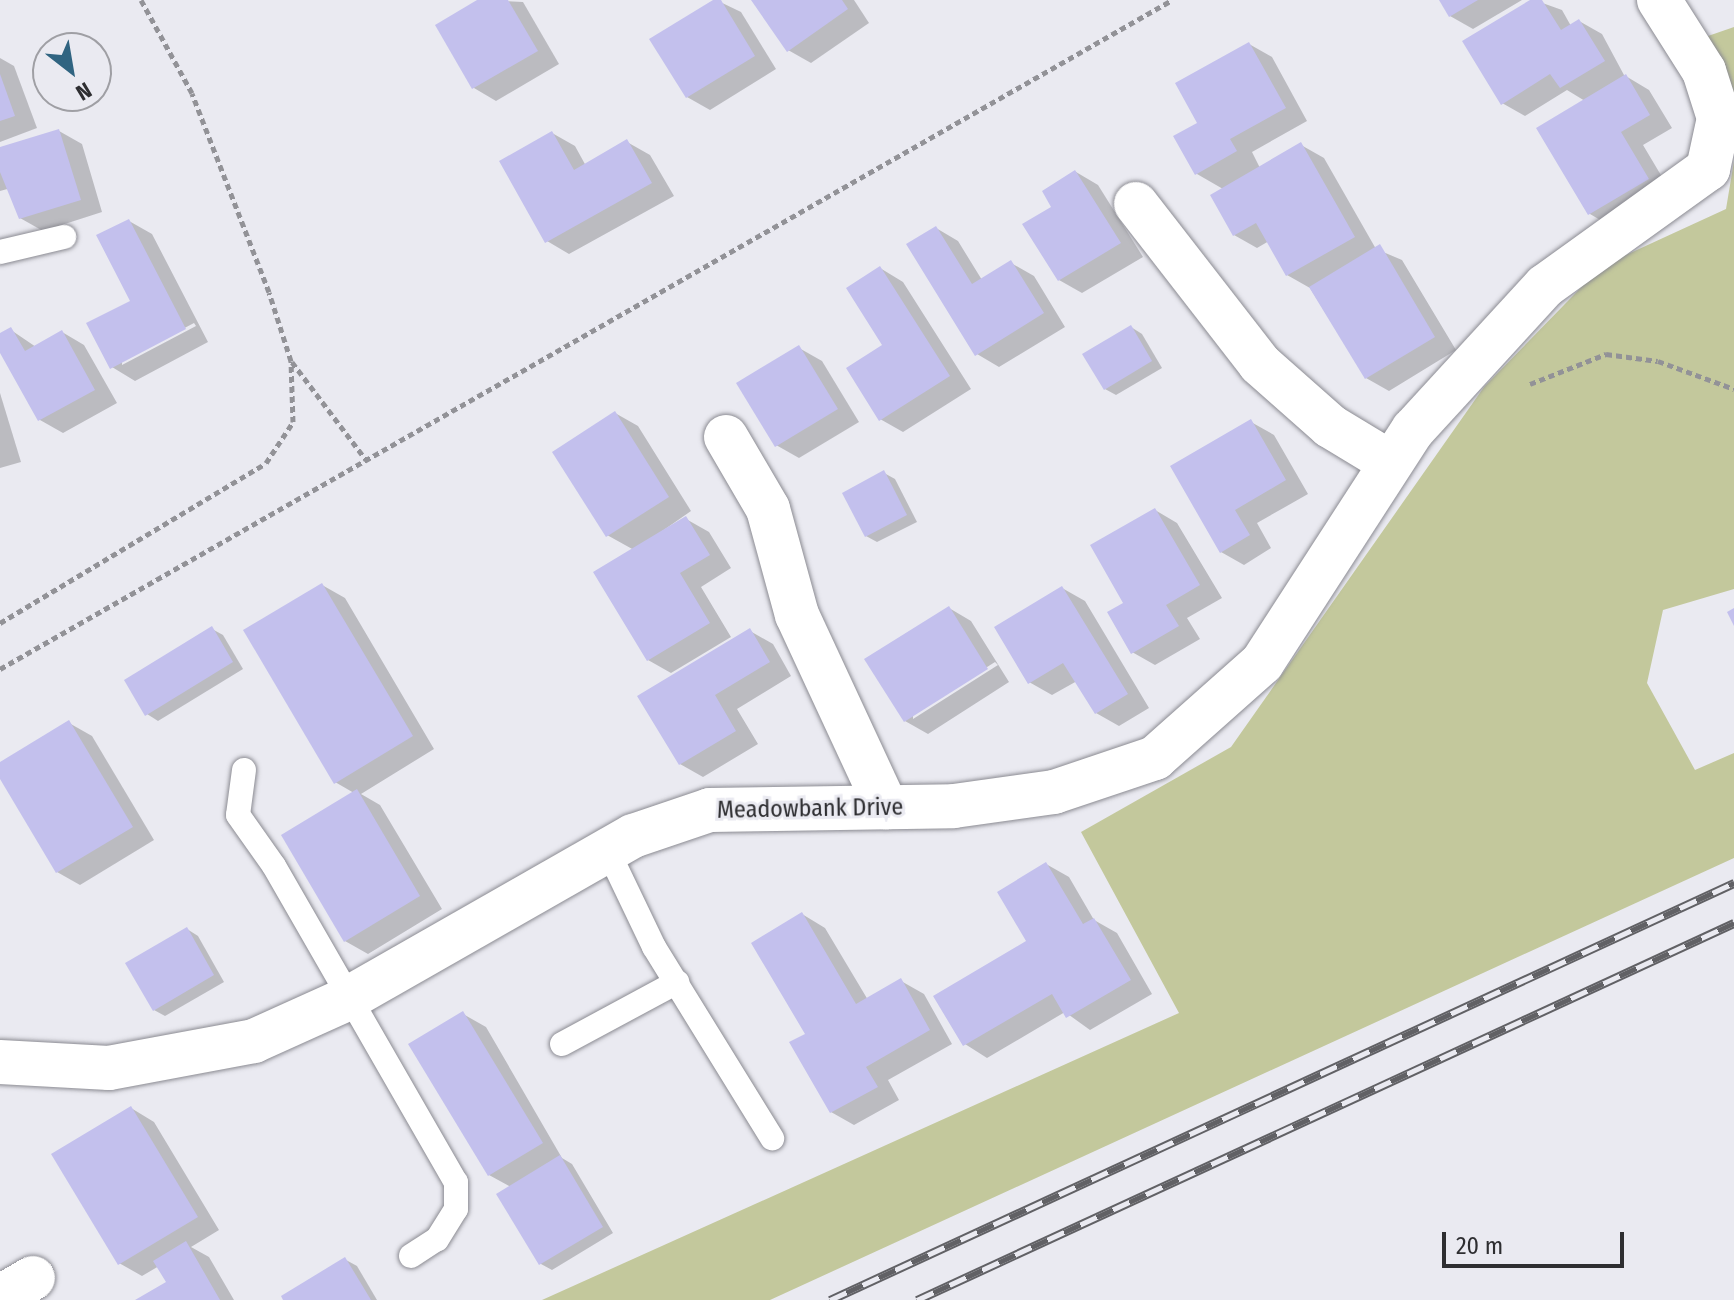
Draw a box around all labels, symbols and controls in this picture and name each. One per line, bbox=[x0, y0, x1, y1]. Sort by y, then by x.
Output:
north arrow bbox=[32, 32, 112, 112]
text: N bbox=[71, 76, 96, 106]
street label: Meadowbank Drive bbox=[717, 793, 903, 825]
scale bar bbox=[1446, 1216, 1628, 1266]
text: 20 m bbox=[1456, 1232, 1503, 1260]

